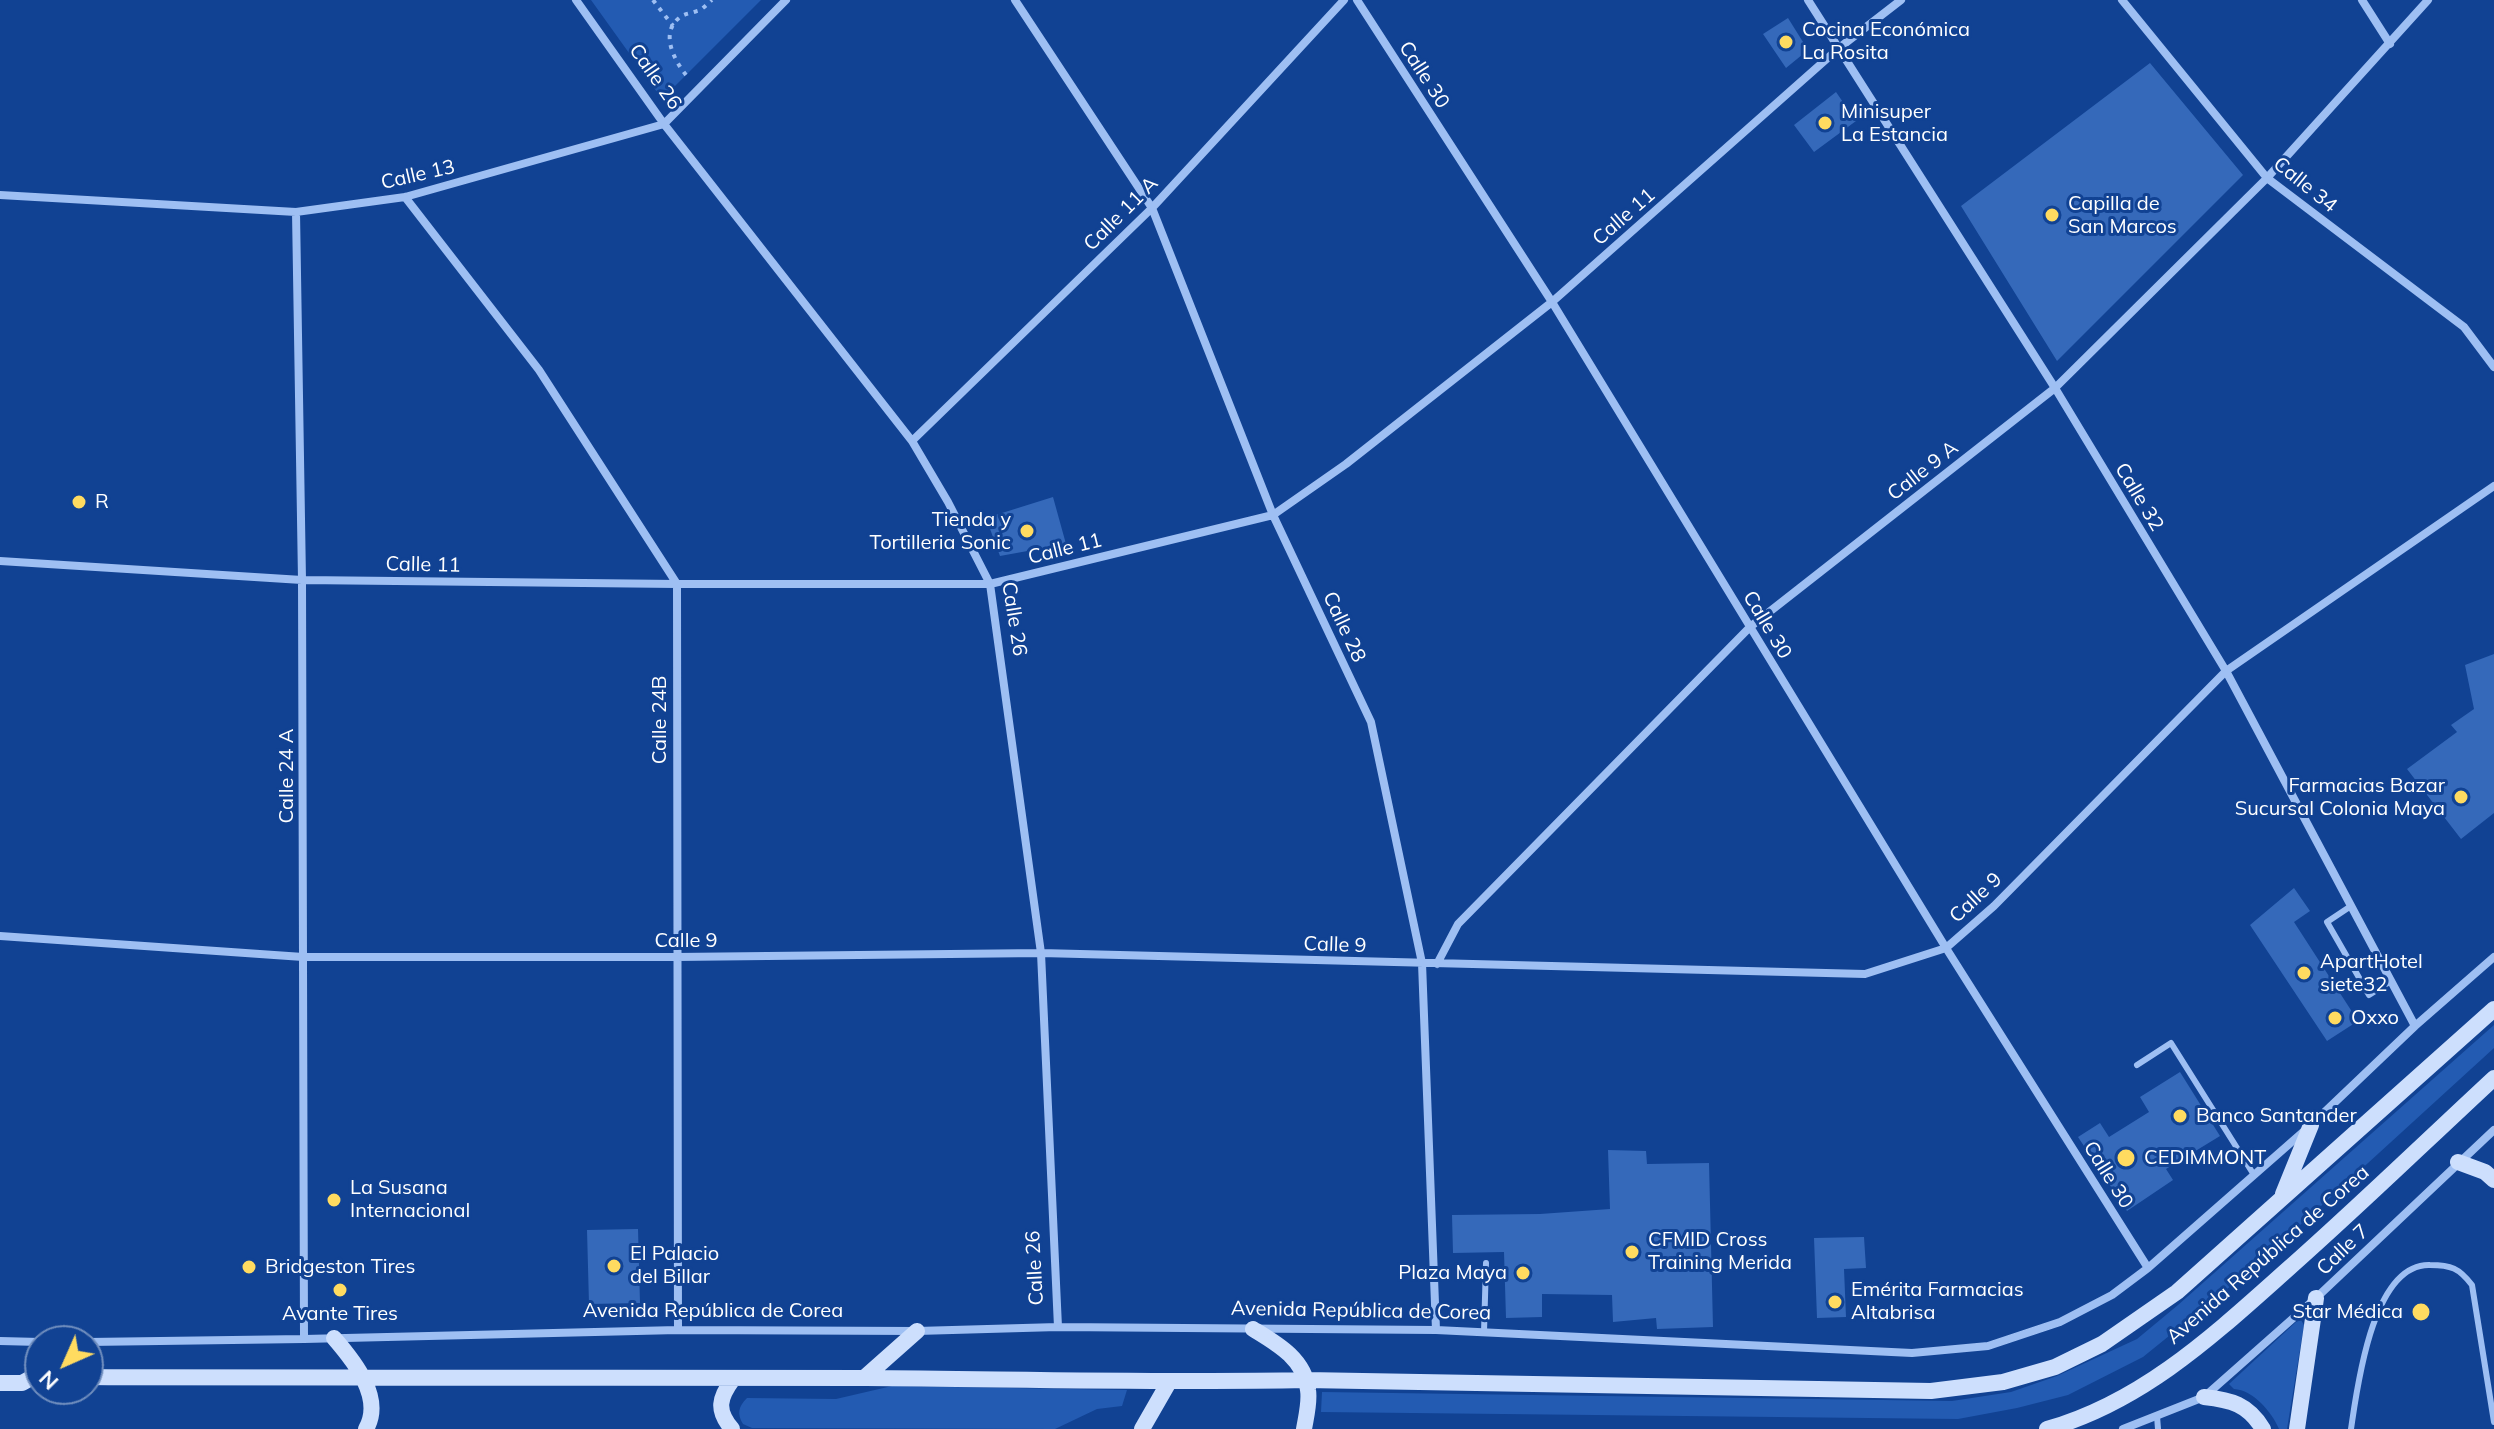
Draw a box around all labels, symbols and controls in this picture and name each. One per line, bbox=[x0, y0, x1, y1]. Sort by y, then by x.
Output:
place label: Cocina Económica La Rosita bbox=[1802, 18, 1970, 65]
marker: Cocina Económica La Rosita bbox=[1777, 33, 1795, 51]
street label: Calle 30 bbox=[1394, 37, 1454, 113]
street label: Calle 26 bbox=[624, 39, 686, 115]
place label: Minisuper La Estancia bbox=[1841, 100, 1948, 147]
marker: Minisuper La Estancia bbox=[1816, 114, 1834, 132]
street label: Calle 34 bbox=[2268, 152, 2342, 218]
street label: Calle 13 bbox=[379, 155, 457, 195]
street label: Calle 11 A bbox=[1079, 172, 1163, 256]
street label: Calle 11 bbox=[1588, 183, 1660, 251]
place label: Capilla de San Marcos bbox=[2068, 192, 2177, 239]
marker: Capilla de San Marcos bbox=[2043, 206, 2061, 224]
street label: Calle 9 A bbox=[1883, 436, 1963, 506]
street label: Calle 32 bbox=[2109, 459, 2169, 535]
place label: R bbox=[95, 490, 109, 514]
marker: R bbox=[70, 493, 88, 511]
place label: Tienda y Tortilleria Sonic bbox=[870, 508, 1011, 555]
marker: Tienda y Tortilleria Sonic bbox=[1018, 522, 1036, 540]
street label: Calle 11 bbox=[1026, 528, 1104, 570]
street label: Calle 11 bbox=[385, 552, 461, 578]
street label: Calle 26 bbox=[996, 580, 1032, 658]
street label: Calle 30 bbox=[1737, 587, 1797, 663]
street label: Calle 28 bbox=[1317, 588, 1371, 666]
street label: Calle 24B bbox=[648, 676, 672, 764]
street label: Calle 24 A bbox=[275, 729, 299, 823]
place label: Farmacias Bazar Sucursal Colonia Maya bbox=[2235, 774, 2445, 821]
marker: Farmacias Bazar Sucursal Colonia Maya bbox=[2452, 788, 2470, 806]
street label: Calle 9 bbox=[1945, 868, 2007, 928]
street label: Calle 9 bbox=[655, 929, 717, 953]
street label: Calle 9 bbox=[1303, 932, 1367, 958]
place label: ApartHotel siete32 bbox=[2320, 950, 2423, 997]
marker: ApartHotel siete32 bbox=[2295, 964, 2313, 982]
place label: Oxxo bbox=[2351, 1006, 2399, 1030]
marker: Oxxo bbox=[2326, 1009, 2344, 1027]
place label: Banco Santander bbox=[2196, 1104, 2357, 1128]
marker: Banco Santander bbox=[2171, 1107, 2189, 1125]
street label: Calle 30 bbox=[2078, 1137, 2138, 1213]
place label: CEDIMMONT bbox=[2144, 1146, 2266, 1170]
marker: CEDIMMONT bbox=[2115, 1147, 2137, 1169]
street label: Avenida República de Corea bbox=[2162, 1161, 2374, 1349]
place label: La Susana Internacional bbox=[350, 1176, 470, 1223]
marker: La Susana Internacional bbox=[325, 1191, 343, 1209]
street label: Calle 7 bbox=[2312, 1219, 2374, 1281]
place label: CFMID Cross Training Merida bbox=[1648, 1228, 1792, 1275]
street label: Calle 26 bbox=[1021, 1230, 1049, 1306]
place label: El Palacio del Billar bbox=[630, 1242, 719, 1289]
marker: CFMID Cross Training Merida bbox=[1623, 1243, 1641, 1261]
place label: Bridgeston Tires bbox=[265, 1255, 415, 1279]
marker: El Palacio del Billar bbox=[605, 1257, 623, 1275]
marker: Bridgeston Tires bbox=[240, 1258, 258, 1276]
place label: Plaza Maya bbox=[1398, 1261, 1507, 1285]
marker: Plaza Maya bbox=[1514, 1264, 1532, 1282]
place label: Emérita Farmacias Altabrisa bbox=[1851, 1278, 2024, 1325]
marker: Avante Tires bbox=[331, 1281, 349, 1299]
marker: Emérita Farmacias Altabrisa bbox=[1826, 1293, 1844, 1311]
street label: Avenida República de Corea bbox=[1231, 1297, 1491, 1325]
street label: Avenida República de Corea bbox=[583, 1299, 843, 1323]
place label: Star Médica bbox=[2292, 1300, 2403, 1324]
marker: Star Médica bbox=[2410, 1301, 2432, 1323]
place label: Avante Tires bbox=[282, 1302, 398, 1326]
north arrow bbox=[24, 1325, 104, 1405]
text: N bbox=[33, 1365, 64, 1396]

